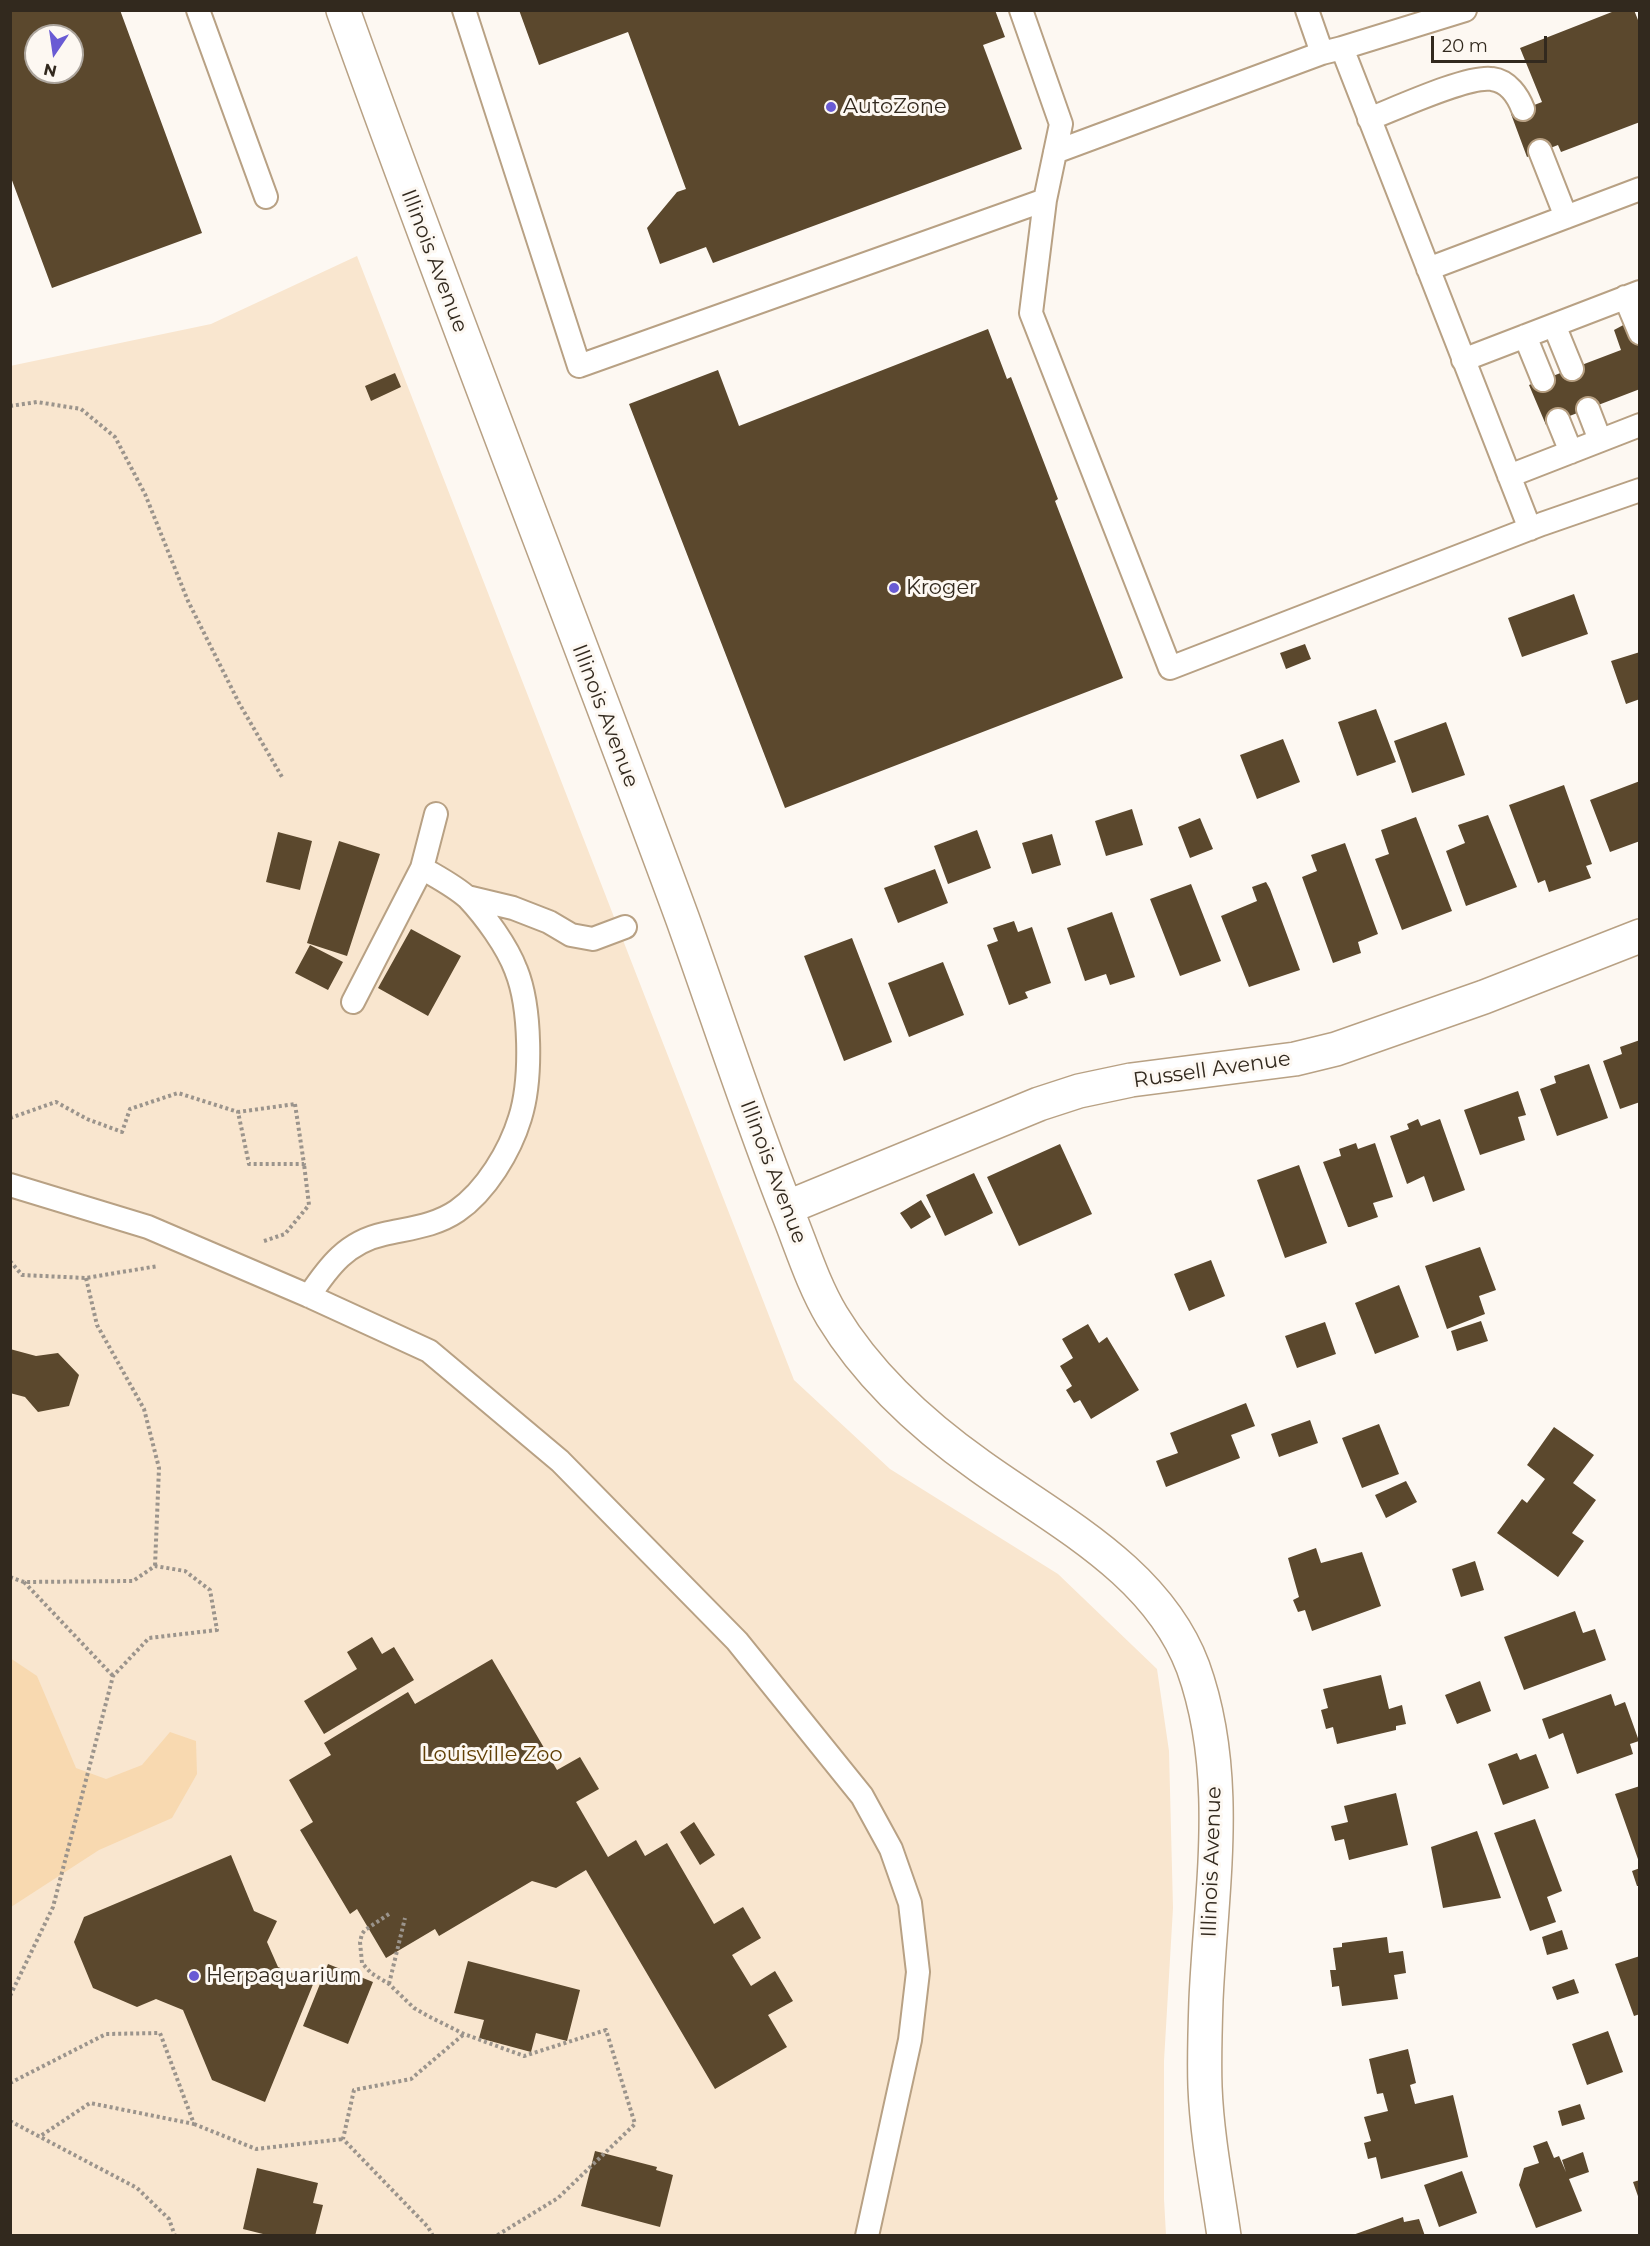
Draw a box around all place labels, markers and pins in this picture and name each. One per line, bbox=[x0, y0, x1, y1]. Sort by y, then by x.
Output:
place label: AutoZone bbox=[843, 94, 947, 120]
marker: AutoZone bbox=[824, 100, 838, 114]
place label: Kroger bbox=[906, 575, 978, 601]
marker: Kroger bbox=[887, 581, 901, 595]
place label: Herpaquarium bbox=[206, 1963, 362, 1989]
marker: Herpaquarium bbox=[187, 1969, 201, 1983]

